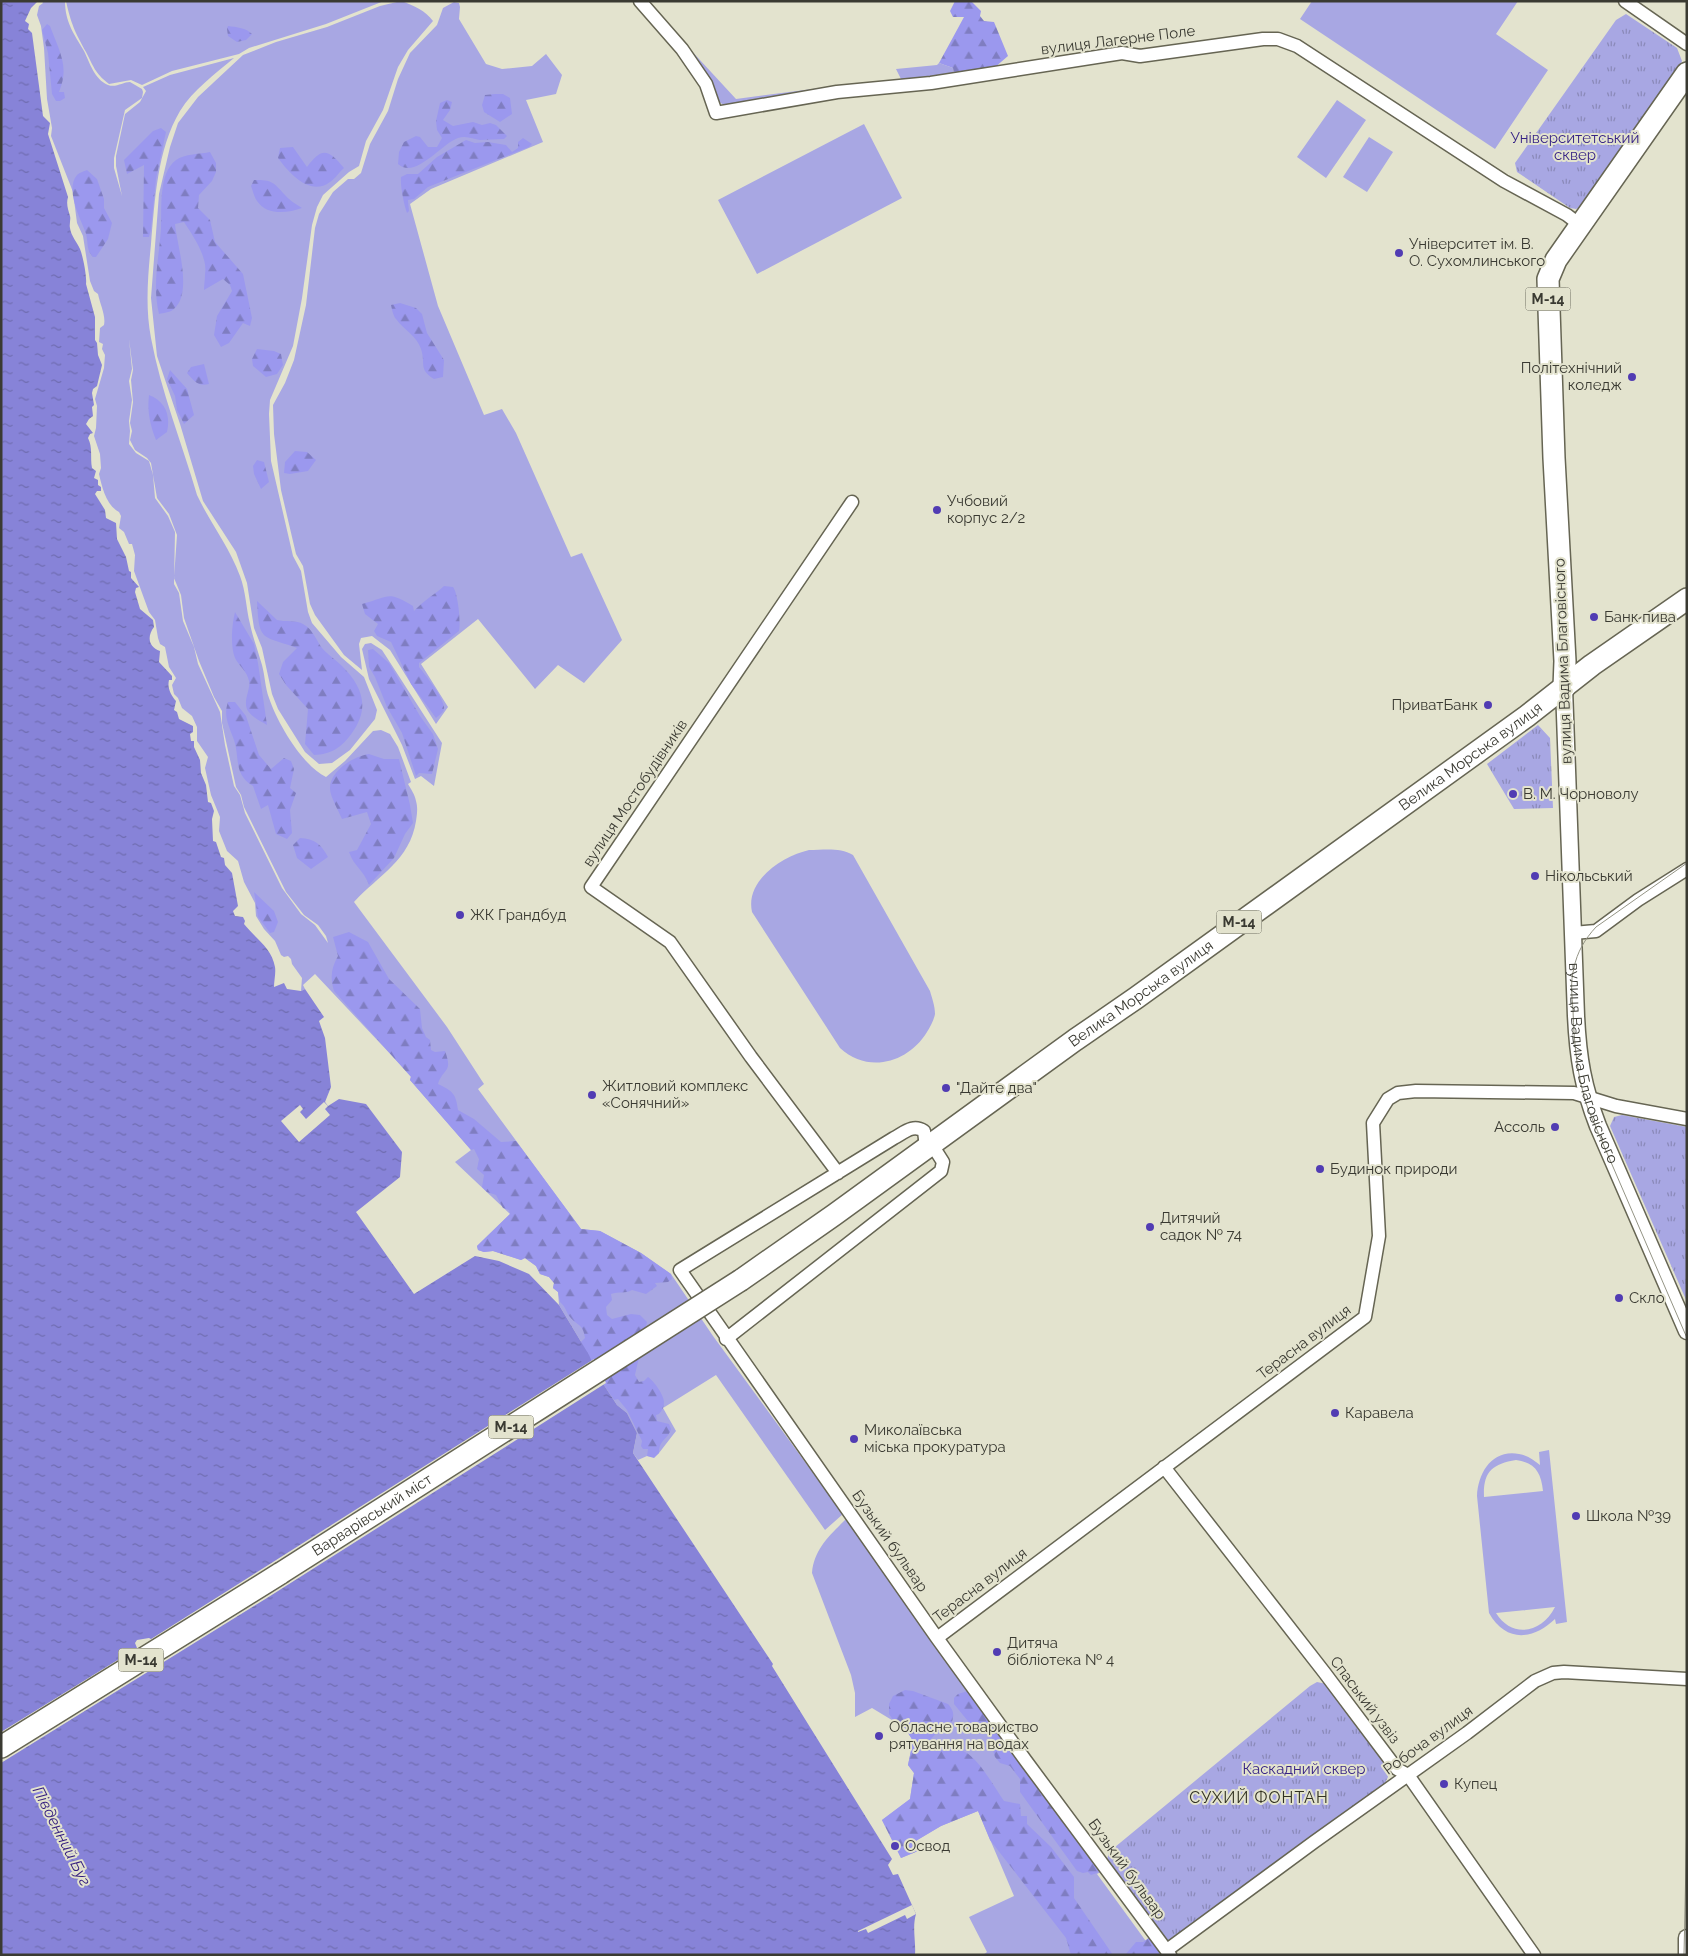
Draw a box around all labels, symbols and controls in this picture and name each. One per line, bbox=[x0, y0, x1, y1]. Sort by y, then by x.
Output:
street label: вулиця Лагерне Поле bbox=[1040, 22, 1196, 58]
park label: Університетський сквер bbox=[1511, 129, 1639, 164]
place label: Університет ім. В. О. Сухомлинського bbox=[1409, 235, 1545, 270]
marker: Університет ім. В. О. Сухомлинського bbox=[1393, 247, 1405, 259]
road number: М-14 bbox=[1526, 288, 1570, 310]
place label: Політехнічний коледж bbox=[1521, 359, 1622, 394]
marker: Політехнічний коледж bbox=[1626, 371, 1638, 383]
place label: Учбовий корпус 2/2 bbox=[947, 492, 1026, 527]
marker: Учбовий корпус 2/2 bbox=[931, 504, 943, 516]
street label: вулиця Вадима Благовісного bbox=[1550, 558, 1576, 764]
place label: Банк пива bbox=[1604, 608, 1676, 626]
marker: Банк пива bbox=[1588, 611, 1600, 623]
place label: ПриватБанк bbox=[1391, 696, 1478, 714]
street label: Велика Морська вулиця bbox=[1395, 698, 1546, 814]
marker: ПриватБанк bbox=[1482, 699, 1494, 711]
street label: вулиця Мостобудівників bbox=[579, 716, 691, 870]
place label: В. М. Чорноволу bbox=[1523, 785, 1639, 803]
marker: В. М. Чорноволу bbox=[1507, 788, 1519, 800]
place label: Нікольський bbox=[1545, 867, 1633, 885]
marker: Нікольський bbox=[1529, 870, 1541, 882]
place label: ЖК Грандбуд bbox=[470, 906, 567, 924]
marker: ЖК Грандбуд bbox=[454, 909, 466, 921]
road number: М-14 bbox=[1216, 910, 1262, 934]
street label: Велика Морська вулиця bbox=[1065, 936, 1217, 1051]
street label: вулиця Вадима Благовісного bbox=[1565, 962, 1622, 1166]
place label: Житловий комплекс «Сонячний» bbox=[602, 1077, 748, 1112]
place label: "Дайте два" bbox=[956, 1079, 1037, 1097]
marker: "Дайте два" bbox=[940, 1082, 952, 1094]
marker: Житловий комплекс «Сонячний» bbox=[586, 1089, 598, 1101]
place label: Ассоль bbox=[1494, 1118, 1545, 1136]
marker: Ассоль bbox=[1549, 1121, 1561, 1133]
place label: Будинок природи bbox=[1330, 1160, 1457, 1178]
marker: Будинок природи bbox=[1314, 1163, 1326, 1175]
place label: Дитячий садок № 74 bbox=[1160, 1209, 1242, 1244]
marker: Дитячий садок № 74 bbox=[1144, 1221, 1156, 1233]
place label: Скло bbox=[1629, 1289, 1665, 1307]
marker: Скло bbox=[1613, 1292, 1625, 1304]
street label: Терасна вулиця bbox=[1254, 1301, 1354, 1383]
place label: Каравела bbox=[1345, 1404, 1414, 1422]
marker: Каравела bbox=[1329, 1407, 1341, 1419]
road number: М-14 bbox=[488, 1415, 534, 1438]
place label: Миколаївська міська прокуратура bbox=[864, 1421, 1006, 1456]
marker: Миколаївська міська прокуратура bbox=[848, 1433, 860, 1445]
street label: Варварівський міст bbox=[309, 1470, 435, 1560]
street label: Бузький бульвар bbox=[848, 1487, 932, 1595]
place label: Школа №39 bbox=[1586, 1507, 1671, 1525]
marker: Школа №39 bbox=[1570, 1510, 1582, 1522]
street label: Терасна вулиця bbox=[930, 1544, 1030, 1626]
place label: Дитяча бібліотека № 4 bbox=[1007, 1634, 1114, 1669]
marker: Дитяча бібліотека № 4 bbox=[991, 1646, 1003, 1658]
road number: М-14 bbox=[118, 1648, 164, 1672]
street label: Спаський узвіз bbox=[1326, 1653, 1404, 1747]
street label: Робоча вулиця bbox=[1380, 1702, 1476, 1778]
place label: Обласне товариство рятування на водах bbox=[889, 1718, 1039, 1753]
marker: Обласне товариство рятування на водах bbox=[873, 1730, 885, 1742]
park label: Каскадний сквер bbox=[1242, 1760, 1366, 1778]
place label: Купец bbox=[1454, 1775, 1497, 1793]
marker: Купец bbox=[1438, 1778, 1450, 1790]
water label: Південний Буг bbox=[29, 1783, 95, 1889]
district label: СУХИЙ ФОНТАН bbox=[1189, 1788, 1329, 1807]
street label: Бузький бульвар bbox=[1084, 1815, 1170, 1923]
place label: Освод bbox=[905, 1837, 950, 1855]
marker: Освод bbox=[889, 1840, 901, 1852]

